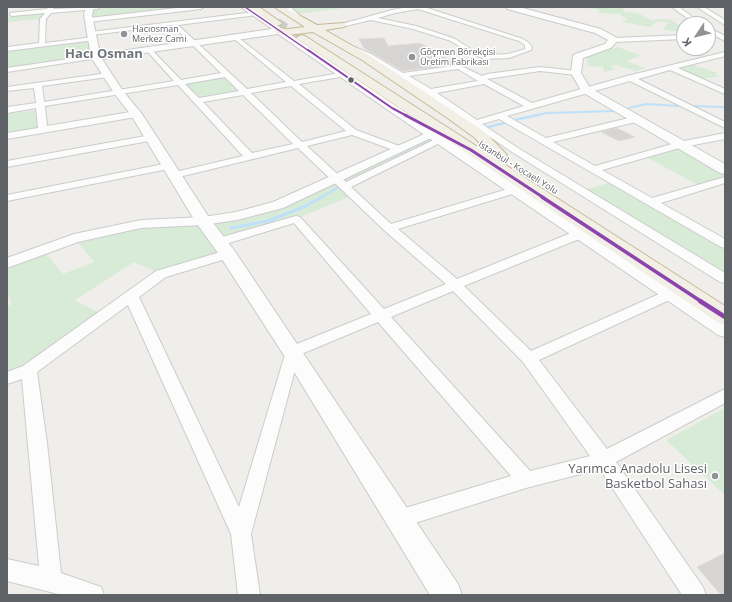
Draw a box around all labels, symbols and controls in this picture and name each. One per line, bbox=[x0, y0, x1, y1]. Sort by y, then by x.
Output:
north arrow bbox=[676, 16, 716, 56]
place label: Hacıosman Merkez Cami bbox=[132, 24, 186, 45]
marker: Hacıosman Merkez Cami bbox=[119, 29, 129, 39]
text: K bbox=[678, 35, 695, 50]
district label: Hacı Osman bbox=[65, 46, 143, 62]
place label: Göçmen Börekçisi Üretim Fabrikası bbox=[420, 47, 495, 68]
marker: Göçmen Börekçisi Üretim Fabrikası bbox=[407, 52, 417, 62]
unlabelled marker bbox=[346, 75, 356, 85]
street label: İstanbul - Kocaeli Yolu bbox=[476, 139, 560, 197]
place label: Yarımca Anadolu Lisesi Basketbol Sahası bbox=[568, 461, 707, 492]
marker: Yarımca Anadolu Lisesi Basketbol Sahası bbox=[710, 471, 720, 481]

